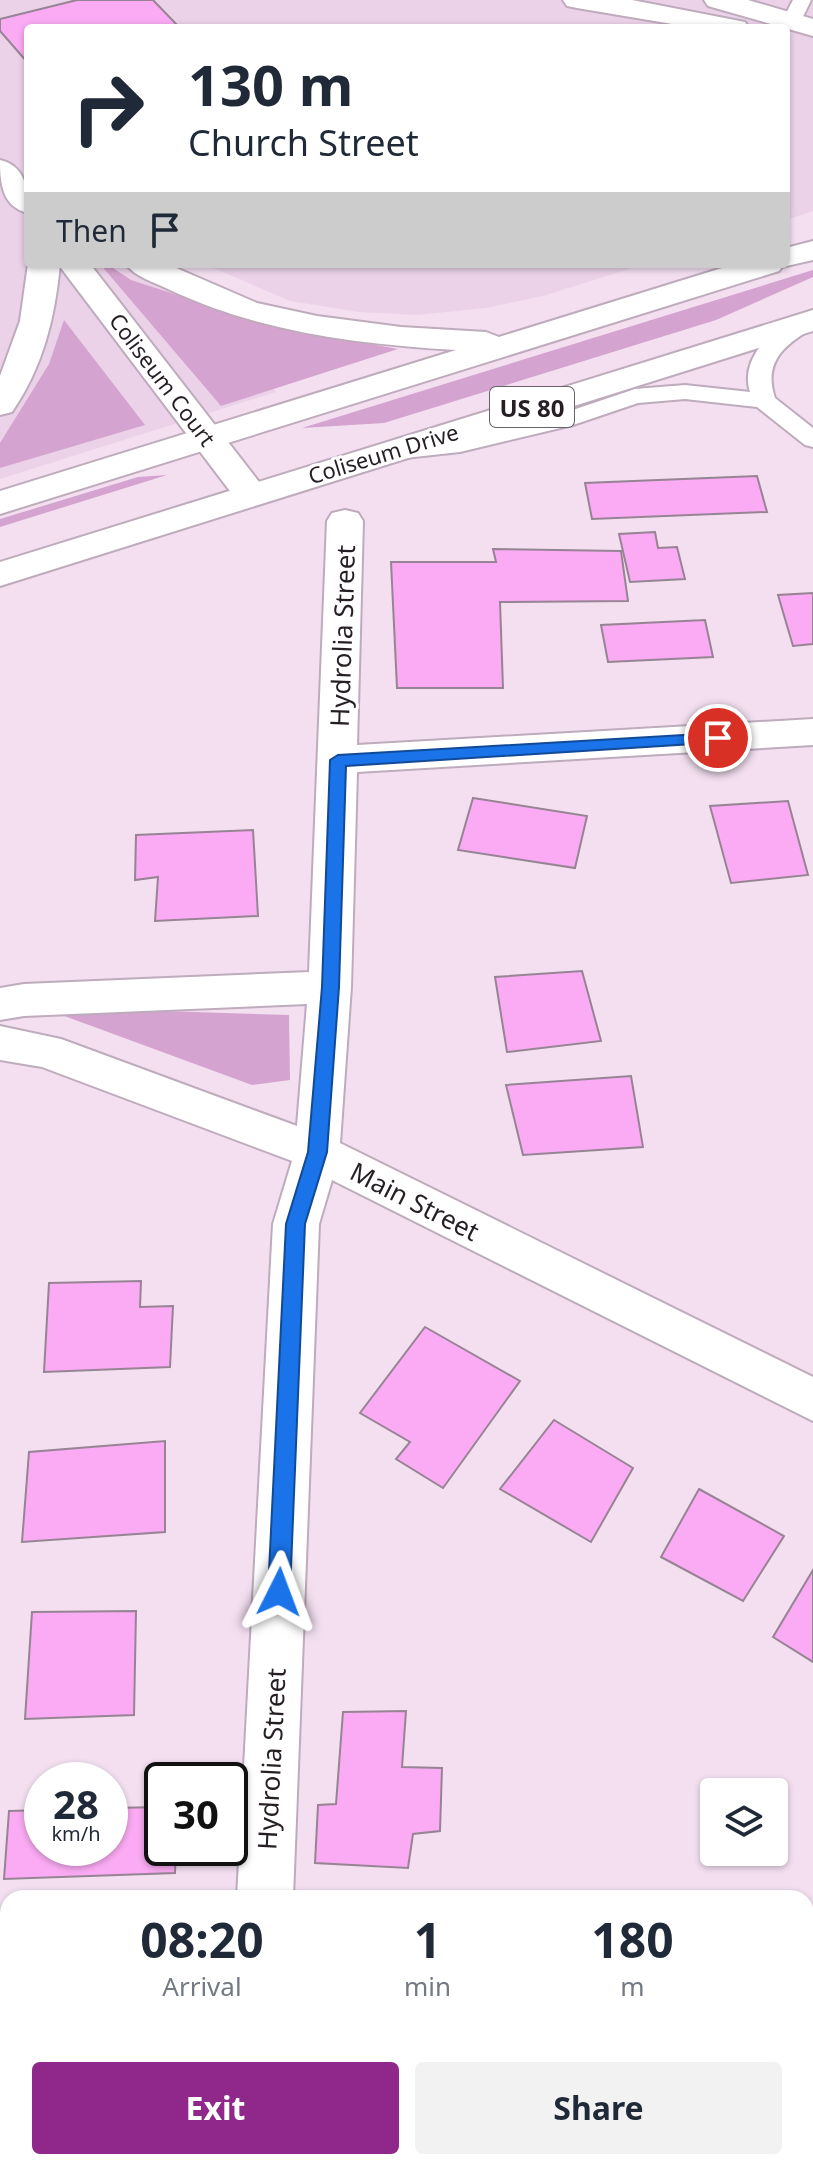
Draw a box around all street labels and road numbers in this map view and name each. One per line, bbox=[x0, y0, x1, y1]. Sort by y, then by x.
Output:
street label: Coliseum Court bbox=[103, 306, 223, 452]
road number: US 80 bbox=[490, 387, 574, 427]
street label: Coliseum Drive bbox=[304, 416, 462, 490]
street label: Hydrolia Street bbox=[321, 545, 363, 727]
street label: Main Street bbox=[344, 1153, 486, 1249]
street label: Hydrolia Street bbox=[248, 1667, 294, 1851]

